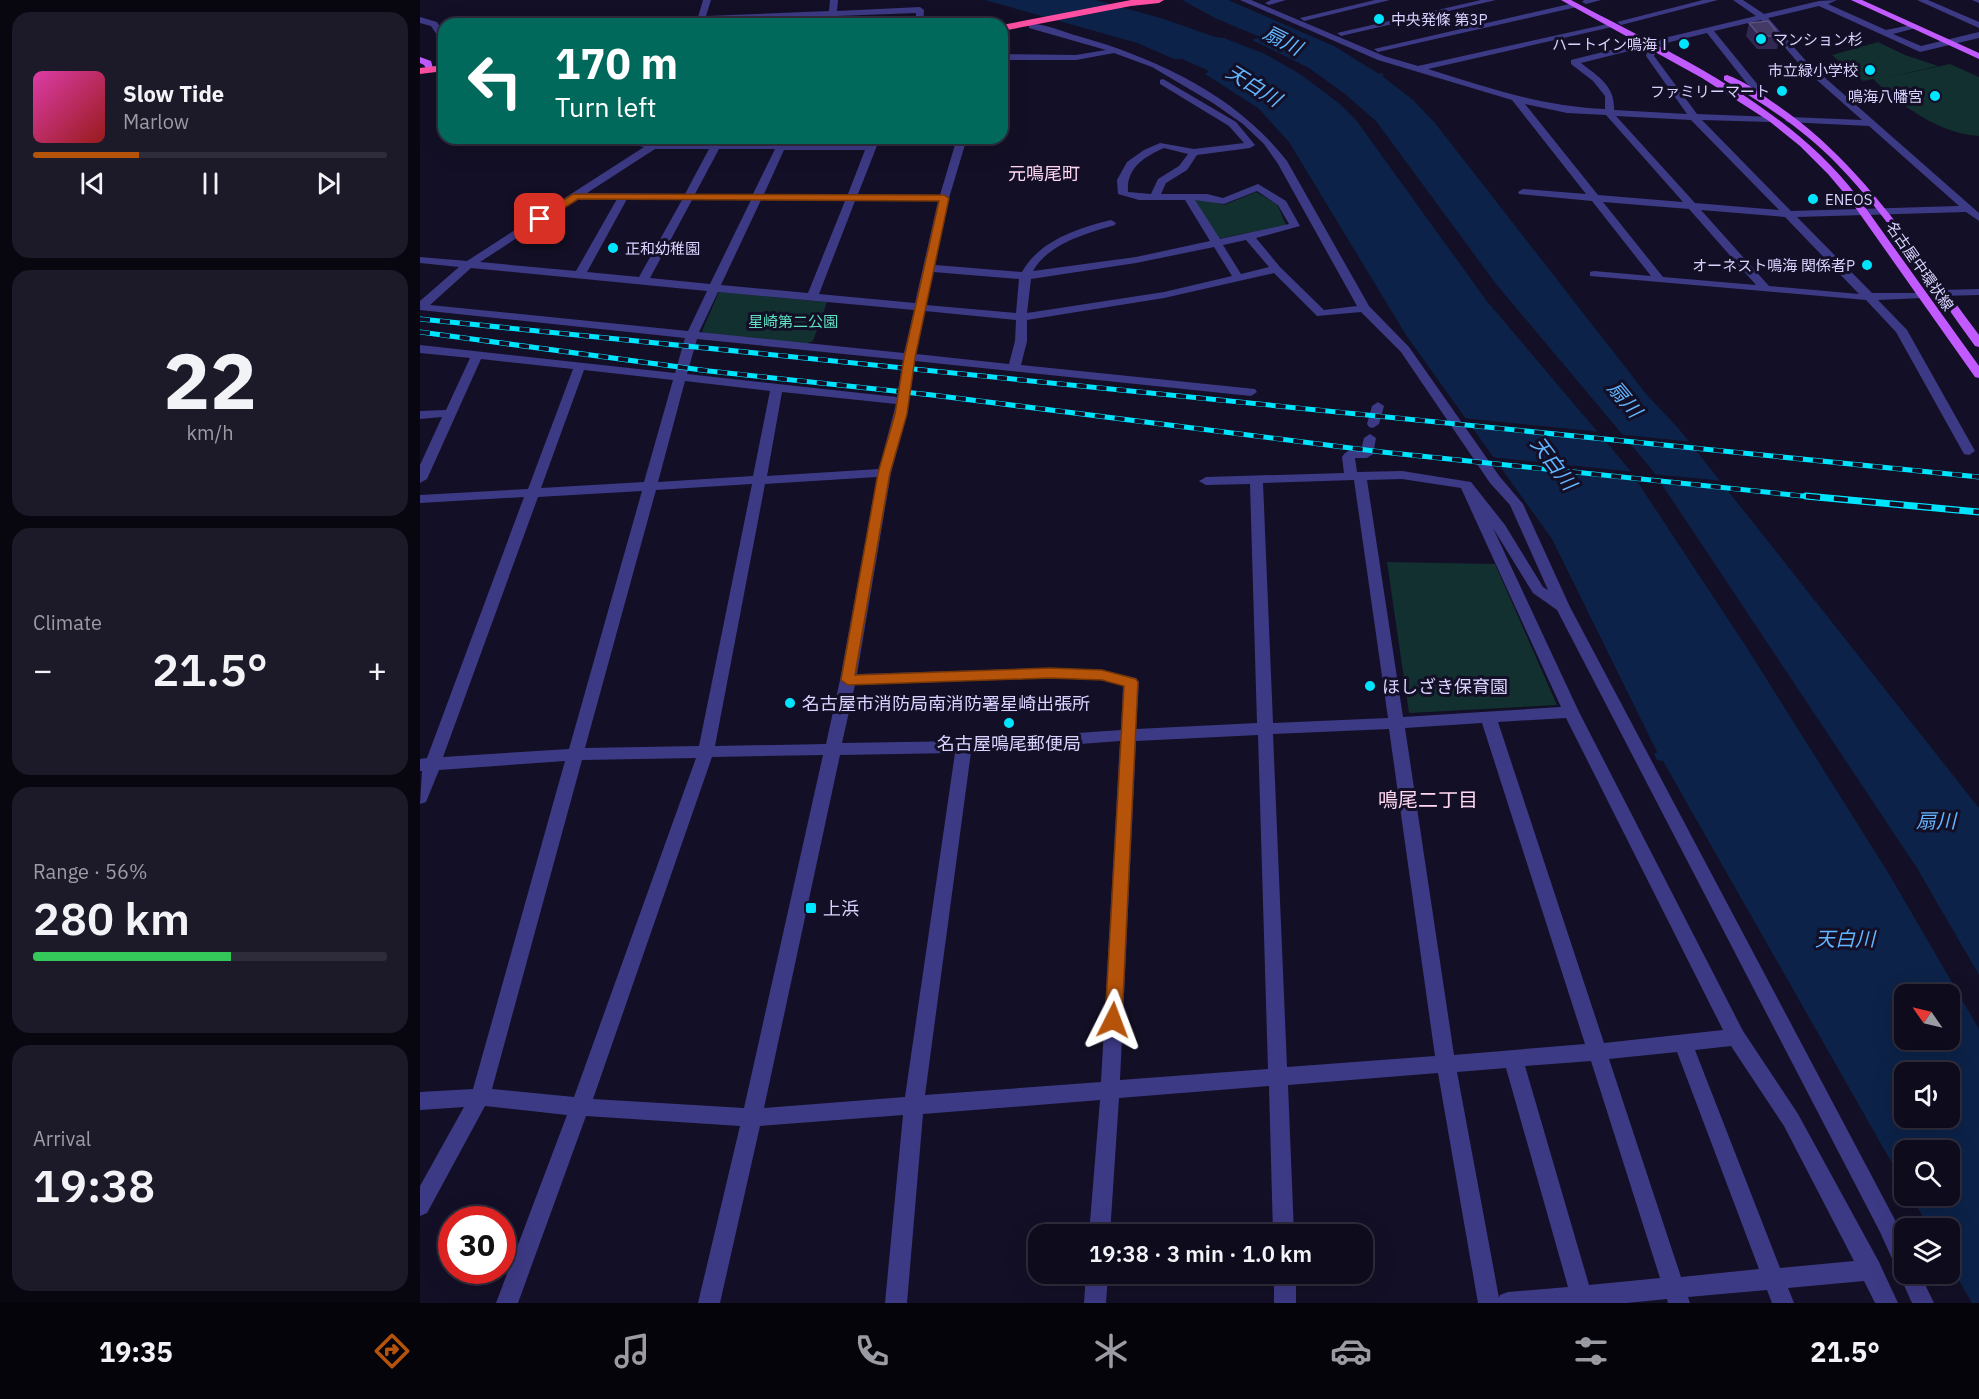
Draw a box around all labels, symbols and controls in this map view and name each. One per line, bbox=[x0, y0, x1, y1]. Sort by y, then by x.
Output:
place label: 中央発條 第3P bbox=[1391, 10, 1488, 29]
marker: 中央発條 第3P bbox=[1372, 12, 1386, 26]
water label: 扇川 bbox=[1259, 19, 1309, 62]
place label: マンション杉 bbox=[1773, 30, 1863, 49]
marker: マンション杉 bbox=[1754, 32, 1768, 46]
place label: ハートイン鳴海Ⅰ bbox=[1552, 35, 1672, 54]
text: 170 m bbox=[555, 36, 678, 91]
marker: ハートイン鳴海Ⅰ bbox=[1677, 37, 1691, 51]
icon: left bbox=[456, 42, 534, 120]
water label: 天白川 bbox=[1221, 58, 1288, 113]
place label: 市立緑小学校 bbox=[1768, 61, 1858, 80]
marker: 市立緑小学校 bbox=[1863, 63, 1877, 77]
text: Slow Tide bbox=[123, 79, 224, 108]
place label: ファミリーマート bbox=[1650, 82, 1770, 101]
marker: ファミリーマート bbox=[1775, 84, 1789, 98]
place label: 鳴海八幡宮 bbox=[1848, 87, 1923, 106]
text: Turn left bbox=[555, 89, 656, 124]
marker: 鳴海八幡宮 bbox=[1928, 89, 1942, 103]
text: Marlow bbox=[123, 108, 189, 135]
district label: 元鳴尾町 bbox=[1008, 162, 1080, 185]
icon: previous bbox=[76, 167, 109, 200]
icon: pause bbox=[194, 167, 227, 200]
icon: next bbox=[312, 167, 345, 200]
place label: ENEOS bbox=[1825, 190, 1872, 209]
marker: ENEOS bbox=[1806, 192, 1820, 206]
pin bbox=[514, 193, 565, 244]
icon: arrive bbox=[523, 202, 556, 235]
street label: 名古屋中環状線 bbox=[1882, 218, 1958, 314]
place label: 正和幼稚園 bbox=[625, 239, 700, 258]
marker: 正和幼稚園 bbox=[606, 241, 620, 255]
place label: オーネスト鳴海 関係者P bbox=[1692, 256, 1855, 275]
marker: オーネスト鳴海 関係者P bbox=[1860, 258, 1874, 272]
park label: 星崎第二公園 bbox=[748, 312, 838, 331]
text: 22 bbox=[163, 329, 257, 430]
water label: 扇川 bbox=[1602, 375, 1649, 425]
text: km/h bbox=[186, 419, 234, 446]
water label: 天白川 bbox=[1525, 431, 1584, 497]
text: Climate bbox=[33, 609, 102, 636]
text: 21.5° bbox=[152, 640, 268, 698]
text: − bbox=[33, 648, 53, 691]
text: + bbox=[367, 648, 387, 691]
place label: ほしざき保育園 bbox=[1382, 675, 1508, 698]
marker: ほしざき保育園 bbox=[1363, 679, 1377, 693]
place label: 名古屋市消防局南消防署星崎出張所 bbox=[802, 692, 1090, 715]
marker: 名古屋市消防局南消防署星崎出張所 bbox=[783, 696, 797, 710]
marker: 名古屋鳴尾郵便局 bbox=[1002, 716, 1016, 730]
place label: 名古屋鳴尾郵便局 bbox=[937, 732, 1081, 755]
district label: 鳴尾二丁目 bbox=[1378, 786, 1478, 813]
water label: 扇川 bbox=[1916, 807, 1958, 834]
text: Range · 56% bbox=[33, 858, 148, 885]
text: 280 km bbox=[33, 889, 190, 947]
place label: 上浜 bbox=[823, 897, 859, 920]
marker: 上浜 bbox=[804, 901, 818, 915]
water label: 天白川 bbox=[1815, 925, 1877, 952]
north arrow bbox=[1894, 984, 1960, 1050]
map controls bbox=[1894, 984, 1960, 1284]
position arrow bbox=[1081, 988, 1145, 1052]
button: sound bbox=[1894, 1062, 1960, 1128]
text: Arrival bbox=[33, 1125, 91, 1152]
button: search bbox=[1894, 1140, 1960, 1206]
text: 19:38 bbox=[33, 1156, 155, 1214]
speed limit sign: 30 bbox=[438, 1206, 516, 1284]
button: layers bbox=[1894, 1218, 1960, 1284]
text: 19:38 · 3 min · 1.0 km bbox=[1089, 1239, 1312, 1268]
icon: directions bbox=[371, 1330, 413, 1372]
icon: music bbox=[611, 1330, 653, 1372]
icon: phone bbox=[851, 1330, 893, 1372]
icon: climate bbox=[1090, 1330, 1132, 1372]
icon: car bbox=[1330, 1330, 1372, 1372]
icon: filters bbox=[1570, 1330, 1612, 1372]
text: 19:35 bbox=[99, 1334, 173, 1369]
text: 21.5° bbox=[1810, 1334, 1880, 1369]

